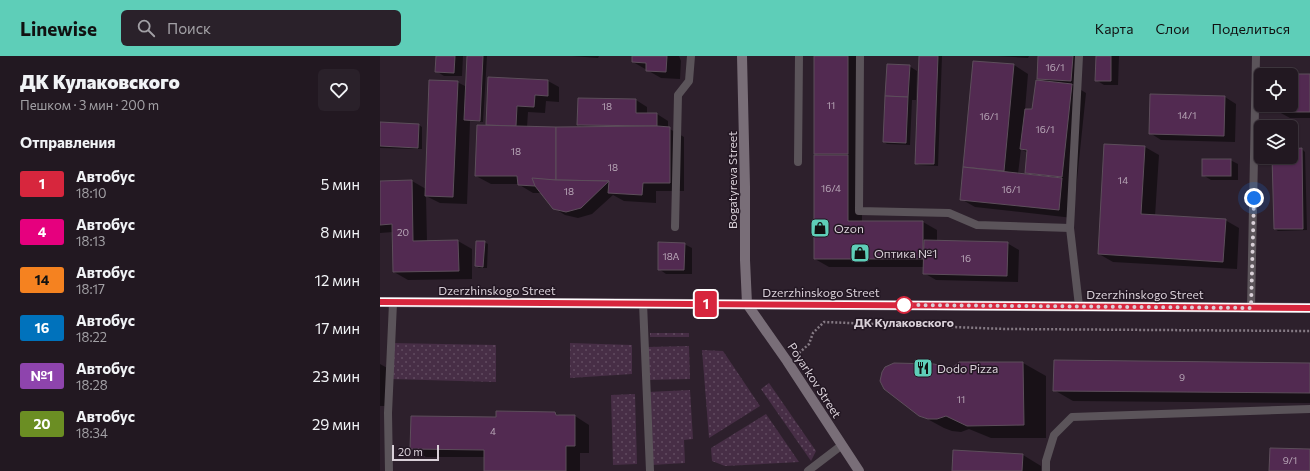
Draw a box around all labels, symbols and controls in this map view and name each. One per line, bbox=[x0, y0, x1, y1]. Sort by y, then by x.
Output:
search box bbox=[121, 10, 401, 46]
text: Linewise bbox=[20, 17, 97, 40]
icon: search bbox=[135, 17, 157, 39]
text: Поиск bbox=[167, 19, 211, 37]
text: Карта bbox=[1095, 20, 1133, 37]
text: Слои bbox=[1155, 20, 1190, 37]
text: Поделиться bbox=[1212, 20, 1290, 37]
house number: 16/1 bbox=[1046, 61, 1064, 73]
map controls bbox=[1254, 68, 1298, 164]
button: locate bbox=[1254, 68, 1298, 112]
button: heart bbox=[318, 69, 360, 111]
text: ДК Кулаковского bbox=[20, 70, 180, 93]
text: Пешком · 3 мин · 200 m bbox=[20, 97, 159, 113]
house number: 11 bbox=[827, 99, 835, 111]
house number: 18 bbox=[602, 100, 612, 112]
house number: 14/1 bbox=[1177, 109, 1197, 121]
house number: 16/1 bbox=[980, 110, 998, 122]
button: layers bbox=[1254, 120, 1298, 164]
house number: 16/1 bbox=[1036, 123, 1054, 135]
street label: Bogatyreva Street bbox=[725, 131, 739, 229]
text: Отправления bbox=[20, 133, 116, 151]
house number: 18 bbox=[511, 145, 521, 157]
house number: 18 bbox=[608, 161, 618, 173]
text: Автобус bbox=[76, 167, 135, 185]
house number: 14 bbox=[1118, 174, 1128, 186]
text: 1 bbox=[39, 175, 45, 192]
text: 5 мин bbox=[321, 175, 360, 193]
house number: 16/4 bbox=[821, 182, 841, 194]
house number: 16/1 bbox=[1002, 183, 1020, 195]
text: 18:10 bbox=[76, 185, 107, 201]
house number: 18 bbox=[564, 185, 574, 197]
your location bbox=[1244, 188, 1264, 208]
text: Автобус bbox=[76, 215, 135, 233]
shop icon: Ozon bbox=[809, 217, 831, 239]
place label: Ozon bbox=[834, 221, 864, 235]
text: 4 bbox=[38, 223, 46, 240]
text: 8 мин bbox=[320, 223, 360, 241]
house number: 20 bbox=[397, 226, 409, 238]
text: 18:13 bbox=[76, 233, 106, 249]
shop icon: Оптика №1 bbox=[849, 242, 871, 264]
place label: Оптика №1 bbox=[874, 246, 937, 260]
house number: 18А bbox=[662, 250, 680, 262]
house number: 16 bbox=[961, 252, 971, 264]
text: Автобус bbox=[76, 263, 135, 281]
text: 14 bbox=[35, 271, 49, 288]
text: 12 мин bbox=[315, 271, 360, 289]
text: 18:17 bbox=[76, 281, 105, 297]
street label: Dzerzhinskogo Street bbox=[438, 283, 556, 297]
street label: Dzerzhinskogo Street bbox=[762, 285, 880, 299]
street label: Dzerzhinskogo Street bbox=[1086, 287, 1204, 301]
line badge: 1 bbox=[693, 291, 719, 317]
text: 1 bbox=[703, 295, 709, 312]
marker: ДК Кулаковского bbox=[895, 296, 913, 314]
text: Автобус bbox=[76, 311, 135, 329]
place label: ДК Кулаковского bbox=[854, 315, 954, 329]
text: 16 bbox=[35, 319, 49, 336]
text: 17 мин bbox=[315, 319, 360, 337]
text: 18:22 bbox=[76, 329, 107, 345]
street label: Poyarkov Street bbox=[785, 340, 845, 420]
restaurant icon: Dodo Pizza bbox=[912, 357, 934, 379]
text: Автобус bbox=[76, 359, 135, 377]
place label: Dodo Pizza bbox=[937, 361, 998, 375]
text: №1 bbox=[31, 367, 53, 384]
text: 23 мин bbox=[312, 367, 360, 385]
house number: 9 bbox=[1179, 371, 1185, 383]
text: 18:28 bbox=[76, 377, 108, 393]
house number: 11 bbox=[957, 393, 965, 405]
text: Автобус bbox=[76, 407, 135, 425]
text: 20 bbox=[33, 415, 51, 432]
text: 29 мин bbox=[312, 415, 360, 433]
text: 18:34 bbox=[76, 425, 108, 441]
house number: 4 bbox=[490, 425, 496, 437]
scale bar bbox=[392, 443, 439, 462]
text: 20 m bbox=[398, 445, 423, 458]
house number: 9/1 bbox=[1283, 454, 1297, 466]

